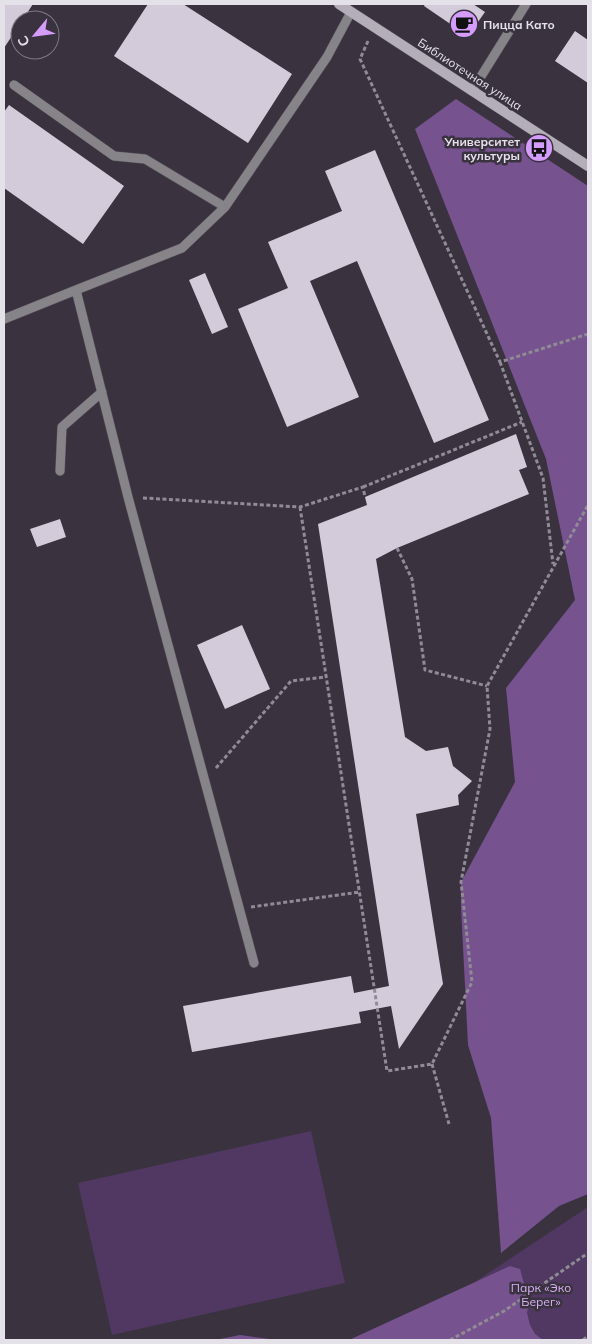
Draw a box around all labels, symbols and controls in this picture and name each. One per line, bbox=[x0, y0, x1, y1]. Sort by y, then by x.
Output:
cafe icon: Пицца Като bbox=[449, 9, 479, 39]
north arrow bbox=[10, 10, 60, 60]
place label: Пицца Като bbox=[483, 17, 555, 32]
text: С bbox=[13, 33, 34, 50]
street label: Библиотечная улица bbox=[415, 35, 525, 113]
bus stop icon: Университет культуры bbox=[524, 133, 554, 163]
place label: Университет культуры bbox=[443, 134, 520, 163]
park label: Парк «Эко Берег» bbox=[511, 1280, 571, 1309]

